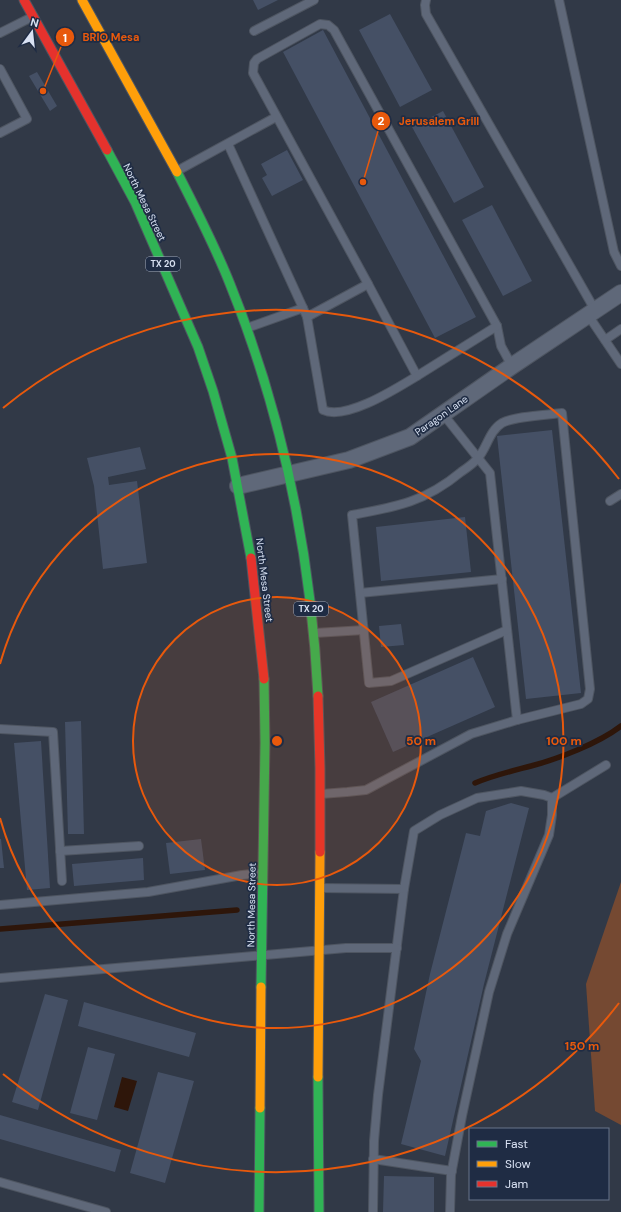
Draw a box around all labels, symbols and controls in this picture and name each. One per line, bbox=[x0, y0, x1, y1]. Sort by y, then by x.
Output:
north arrow bbox=[12, 12, 52, 52]
text: N bbox=[29, 15, 40, 30]
callout: BRIO Mesa bbox=[55, 26, 148, 49]
text: 1 bbox=[63, 30, 67, 46]
text: BRIO Mesa bbox=[83, 30, 139, 44]
callout: Jerusalem Grill bbox=[371, 109, 488, 132]
text: 2 bbox=[378, 113, 385, 129]
text: Jerusalem Grill bbox=[399, 114, 479, 128]
street label: North Mesa Street bbox=[120, 161, 169, 243]
road number: TX 20 bbox=[146, 257, 180, 271]
street label: Paragon Lane bbox=[412, 392, 471, 439]
street label: North Mesa Street bbox=[253, 537, 276, 623]
road number: TX 20 bbox=[294, 602, 328, 616]
text: 50 m bbox=[406, 733, 436, 749]
text: 100 m bbox=[546, 733, 582, 749]
centre of rings bbox=[270, 734, 284, 748]
street label: North Mesa Street bbox=[244, 863, 259, 947]
text: 150 m bbox=[565, 1038, 599, 1054]
legend bbox=[469, 1128, 609, 1200]
text: Fast bbox=[505, 1136, 528, 1152]
text: Slow bbox=[505, 1156, 531, 1172]
text: Jam bbox=[505, 1176, 528, 1192]

